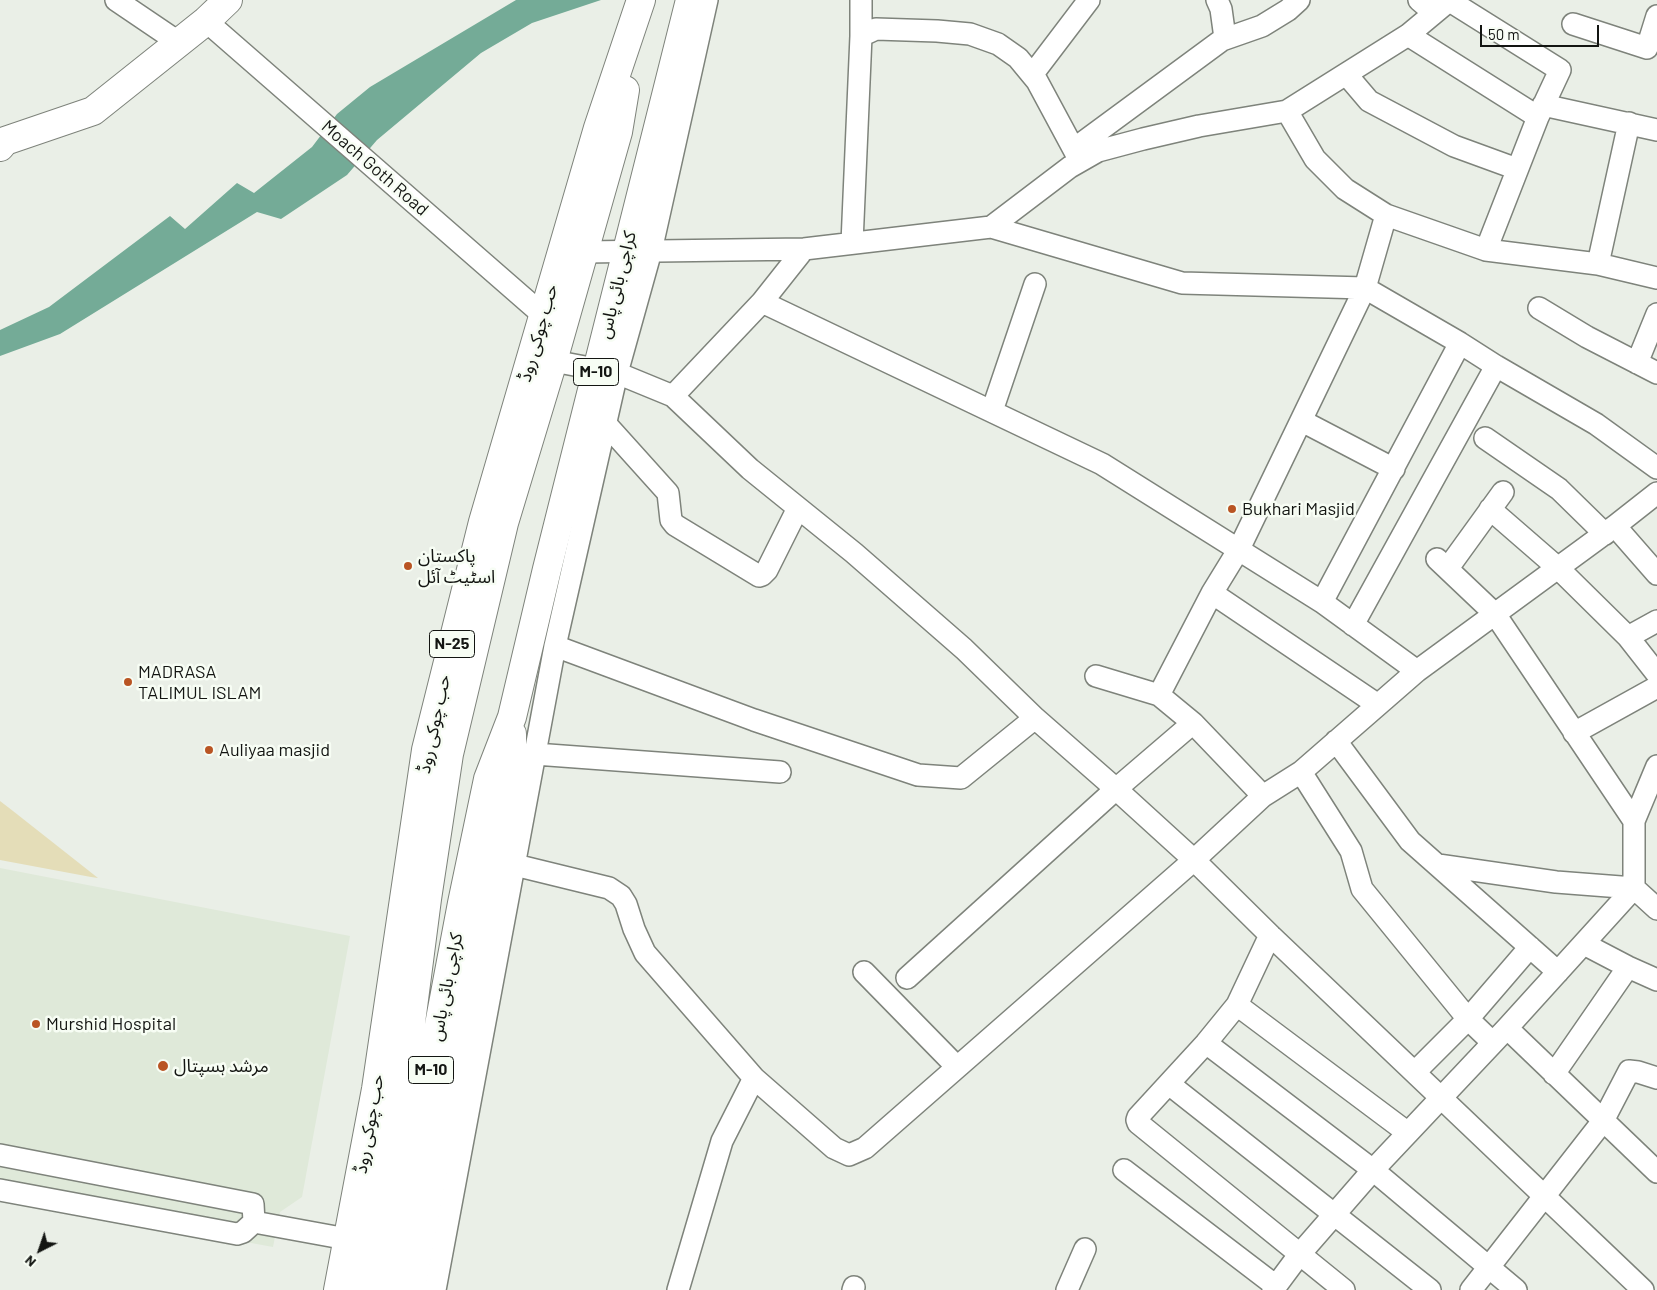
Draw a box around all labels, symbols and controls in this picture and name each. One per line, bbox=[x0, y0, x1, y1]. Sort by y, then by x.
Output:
scale bar bbox=[1482, 15, 1601, 47]
text: 50 m bbox=[1488, 25, 1520, 43]
street label: Moach Goth Road bbox=[317, 116, 433, 220]
street label: کراچی بائی پاس bbox=[593, 229, 641, 341]
street label: حب چوکی روڈ bbox=[514, 282, 562, 384]
road number: M-10 bbox=[574, 358, 618, 386]
place label: Bukhari Masjid bbox=[1242, 498, 1355, 520]
marker: Bukhari Masjid bbox=[1226, 503, 1238, 515]
place label: پاکستان اسٹیٹ آئل bbox=[418, 545, 495, 588]
marker: پاکستان اسٹیٹ آئل bbox=[402, 560, 414, 572]
road number: N-25 bbox=[430, 630, 474, 658]
place label: MADRASA TALIMUL ISLAM bbox=[138, 661, 261, 704]
street label: حب چوکی روڈ bbox=[413, 673, 455, 775]
marker: MADRASA TALIMUL ISLAM bbox=[122, 676, 134, 688]
place label: Auliyaa masjid bbox=[219, 739, 330, 761]
marker: Auliyaa masjid bbox=[203, 744, 215, 756]
street label: کراچی بائی پاس bbox=[425, 931, 467, 1043]
place label: Murshid Hospital bbox=[46, 1013, 176, 1035]
marker: Murshid Hospital bbox=[30, 1018, 42, 1030]
place label: مرشد ہسپتال bbox=[174, 1055, 269, 1077]
road number: M-10 bbox=[408, 1056, 454, 1084]
marker: مرشد ہسپتال bbox=[156, 1059, 170, 1073]
street label: حب چوکی روڈ bbox=[350, 1073, 388, 1175]
north arrow bbox=[15, 1225, 65, 1275]
text: N bbox=[21, 1252, 39, 1271]

